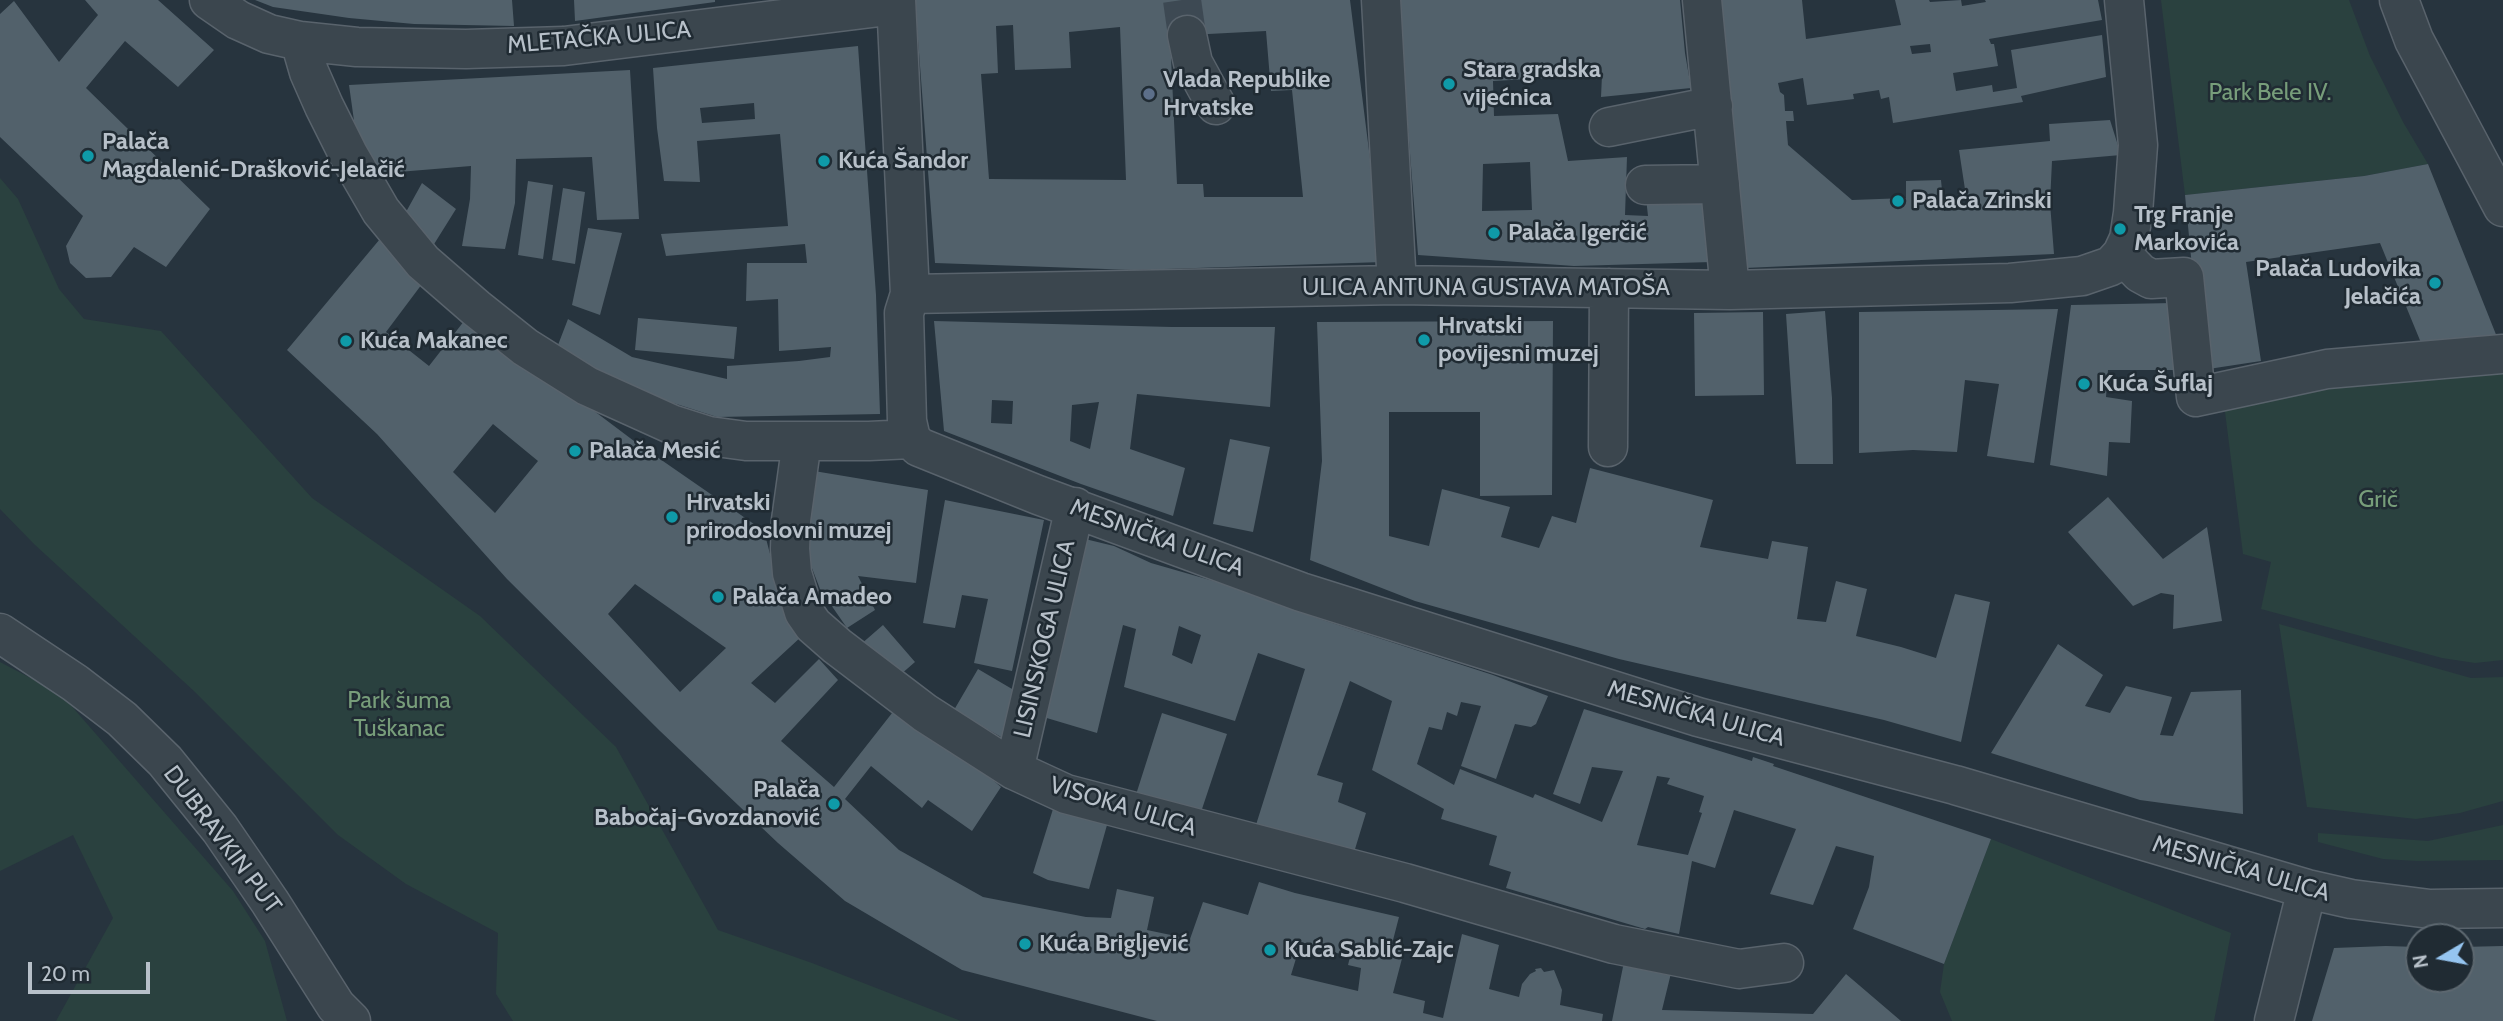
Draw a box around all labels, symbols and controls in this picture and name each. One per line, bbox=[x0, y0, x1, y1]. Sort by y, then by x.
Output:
street label: MLETAČKA ULICA bbox=[506, 16, 692, 60]
place label: Stara gradska vijećnica bbox=[1463, 56, 1601, 112]
place label: Vlada Republike Hrvatske bbox=[1163, 66, 1330, 122]
marker: Stara gradska vijećnica bbox=[1441, 76, 1457, 92]
park label: Park Bele IV. bbox=[2208, 79, 2332, 107]
marker: Vlada Republike Hrvatske bbox=[1141, 86, 1157, 102]
place label: Palača Magdalenić-Drašković-Jelačić bbox=[102, 128, 405, 184]
place label: Kuća Šandor bbox=[838, 147, 968, 175]
marker: Palača Magdalenić-Drašković-Jelačić bbox=[80, 148, 96, 164]
marker: Kuća Šandor bbox=[816, 153, 832, 169]
place label: Palača Zrinski bbox=[1912, 187, 2052, 215]
marker: Palača Zrinski bbox=[1890, 193, 1906, 209]
place label: Trg Franje Markovića bbox=[2134, 201, 2239, 257]
place label: Palača Igerčić bbox=[1508, 219, 1647, 247]
marker: Trg Franje Markovića bbox=[2112, 221, 2128, 237]
marker: Palača Igerčić bbox=[1486, 225, 1502, 241]
place label: Palača Ludovika Jelačića bbox=[2255, 255, 2421, 311]
street label: ULICA ANTUNA GUSTAVA MATOŠA bbox=[1302, 274, 1670, 302]
marker: Palača Ludovika Jelačića bbox=[2427, 275, 2443, 291]
place label: Hrvatski povijesni muzej bbox=[1438, 312, 1599, 368]
place label: Kuća Makanec bbox=[360, 327, 508, 355]
marker: Hrvatski povijesni muzej bbox=[1416, 332, 1432, 348]
marker: Kuća Makanec bbox=[338, 333, 354, 349]
place label: Kuća Šuflaj bbox=[2098, 370, 2213, 398]
marker: Kuća Šuflaj bbox=[2076, 376, 2092, 392]
place label: Palača Mesić bbox=[589, 437, 720, 465]
marker: Palača Mesić bbox=[567, 443, 583, 459]
park label: Grič bbox=[2358, 486, 2398, 514]
place label: Hrvatski prirodoslovni muzej bbox=[686, 489, 892, 545]
street label: MESNIČKA ULICA bbox=[1066, 493, 1248, 583]
marker: Hrvatski prirodoslovni muzej bbox=[664, 509, 680, 525]
street label: LISINSKOGA ULICA bbox=[1008, 537, 1082, 741]
place label: Palača Amadeo bbox=[732, 583, 892, 611]
marker: Palača Amadeo bbox=[710, 589, 726, 605]
street label: MESNIČKA ULICA bbox=[1604, 675, 1788, 753]
park label: Park šuma Tuškanac bbox=[347, 687, 451, 743]
street label: DUBRAVKIN PUT bbox=[157, 760, 287, 920]
street label: VISOKA ULICA bbox=[1046, 771, 1200, 843]
place label: Palača Babočaj-Gvozdanović bbox=[594, 776, 820, 832]
marker: Palača Babočaj-Gvozdanović bbox=[826, 796, 842, 812]
street label: MESNIČKA ULICA bbox=[2149, 830, 2333, 908]
north arrow bbox=[2405, 923, 2475, 993]
place label: Kuća Brigljević bbox=[1039, 930, 1188, 958]
marker: Kuća Brigljević bbox=[1017, 936, 1033, 952]
place label: Kuća Sablić-Zajc bbox=[1284, 936, 1454, 964]
marker: Kuća Sablić-Zajc bbox=[1262, 942, 1278, 958]
scale bar bbox=[32, 948, 154, 992]
text: N bbox=[2408, 953, 2433, 970]
text: 20 m bbox=[41, 961, 90, 986]

